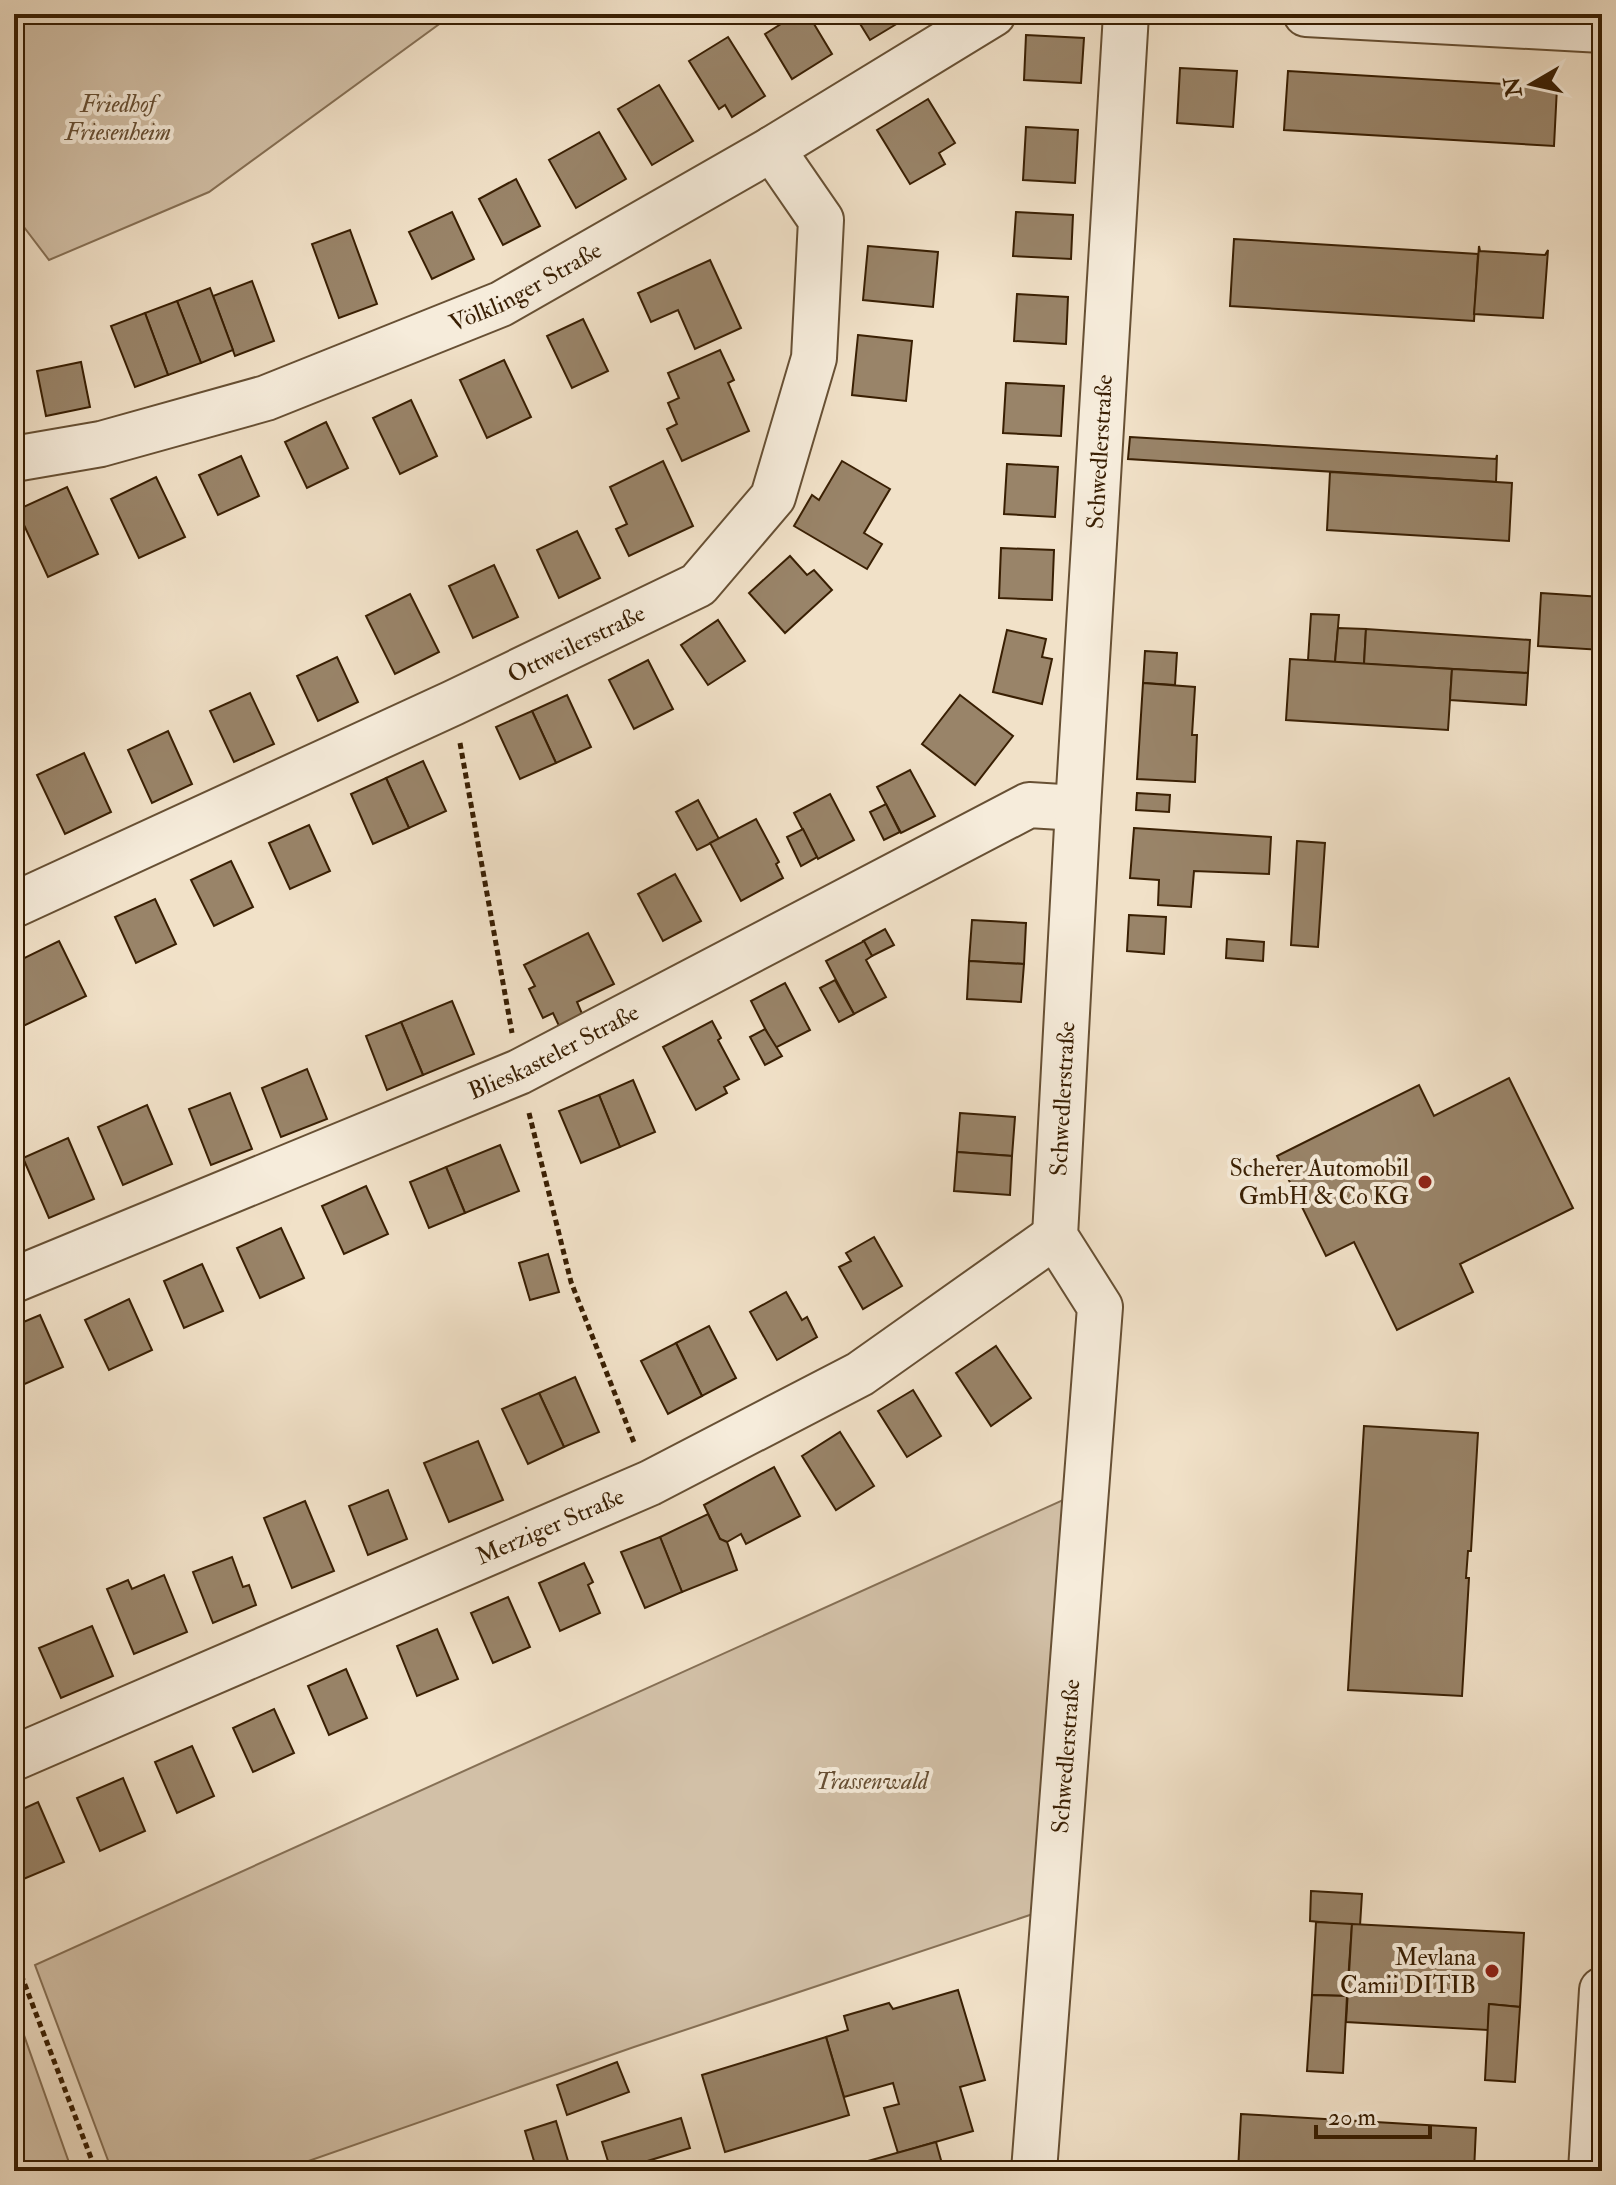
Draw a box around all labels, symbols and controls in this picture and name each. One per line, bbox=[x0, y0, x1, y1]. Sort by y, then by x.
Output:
north arrow bbox=[1492, 44, 1572, 124]
text: N bbox=[1498, 75, 1529, 100]
park label: Friedhof Friesenheim bbox=[64, 89, 171, 148]
street label: Völklinger Straße bbox=[445, 235, 607, 339]
street label: Schwedlerstraße bbox=[1080, 374, 1120, 530]
street label: Ottweilerstraße bbox=[503, 598, 650, 690]
street label: Blieskasteler Straße bbox=[464, 997, 644, 1107]
street label: Schwedlerstraße bbox=[1043, 1021, 1083, 1177]
place label: Scherer Automobil GmbH & Co KG bbox=[1229, 1153, 1409, 1212]
marker: Scherer Automobil GmbH & Co KG bbox=[1416, 1173, 1434, 1191]
street label: Merziger Straße bbox=[471, 1481, 629, 1572]
street label: Schwedlerstraße bbox=[1045, 1678, 1088, 1835]
park label: Trassenwald bbox=[816, 1766, 930, 1797]
place label: Mevlana Camii DITIB bbox=[1340, 1942, 1477, 2001]
marker: Mevlana Camii DITIB bbox=[1483, 1962, 1501, 1980]
scale bar bbox=[1316, 2089, 1430, 2139]
text: 20 m bbox=[1328, 2102, 1377, 2133]

